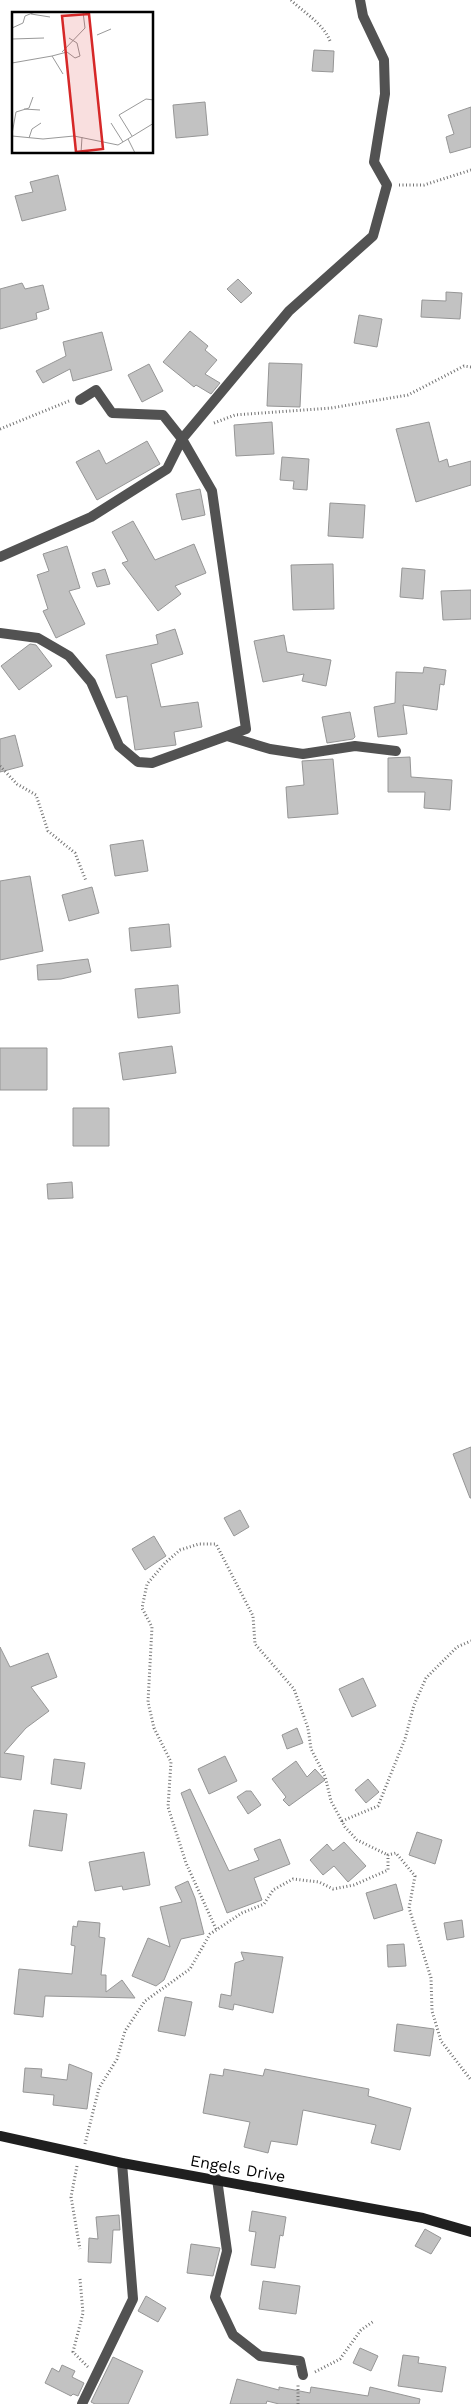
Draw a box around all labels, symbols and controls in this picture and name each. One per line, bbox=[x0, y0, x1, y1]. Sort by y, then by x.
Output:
inset map bbox=[12, 12, 154, 154]
street label: Engels Drive bbox=[189, 2151, 287, 2186]

